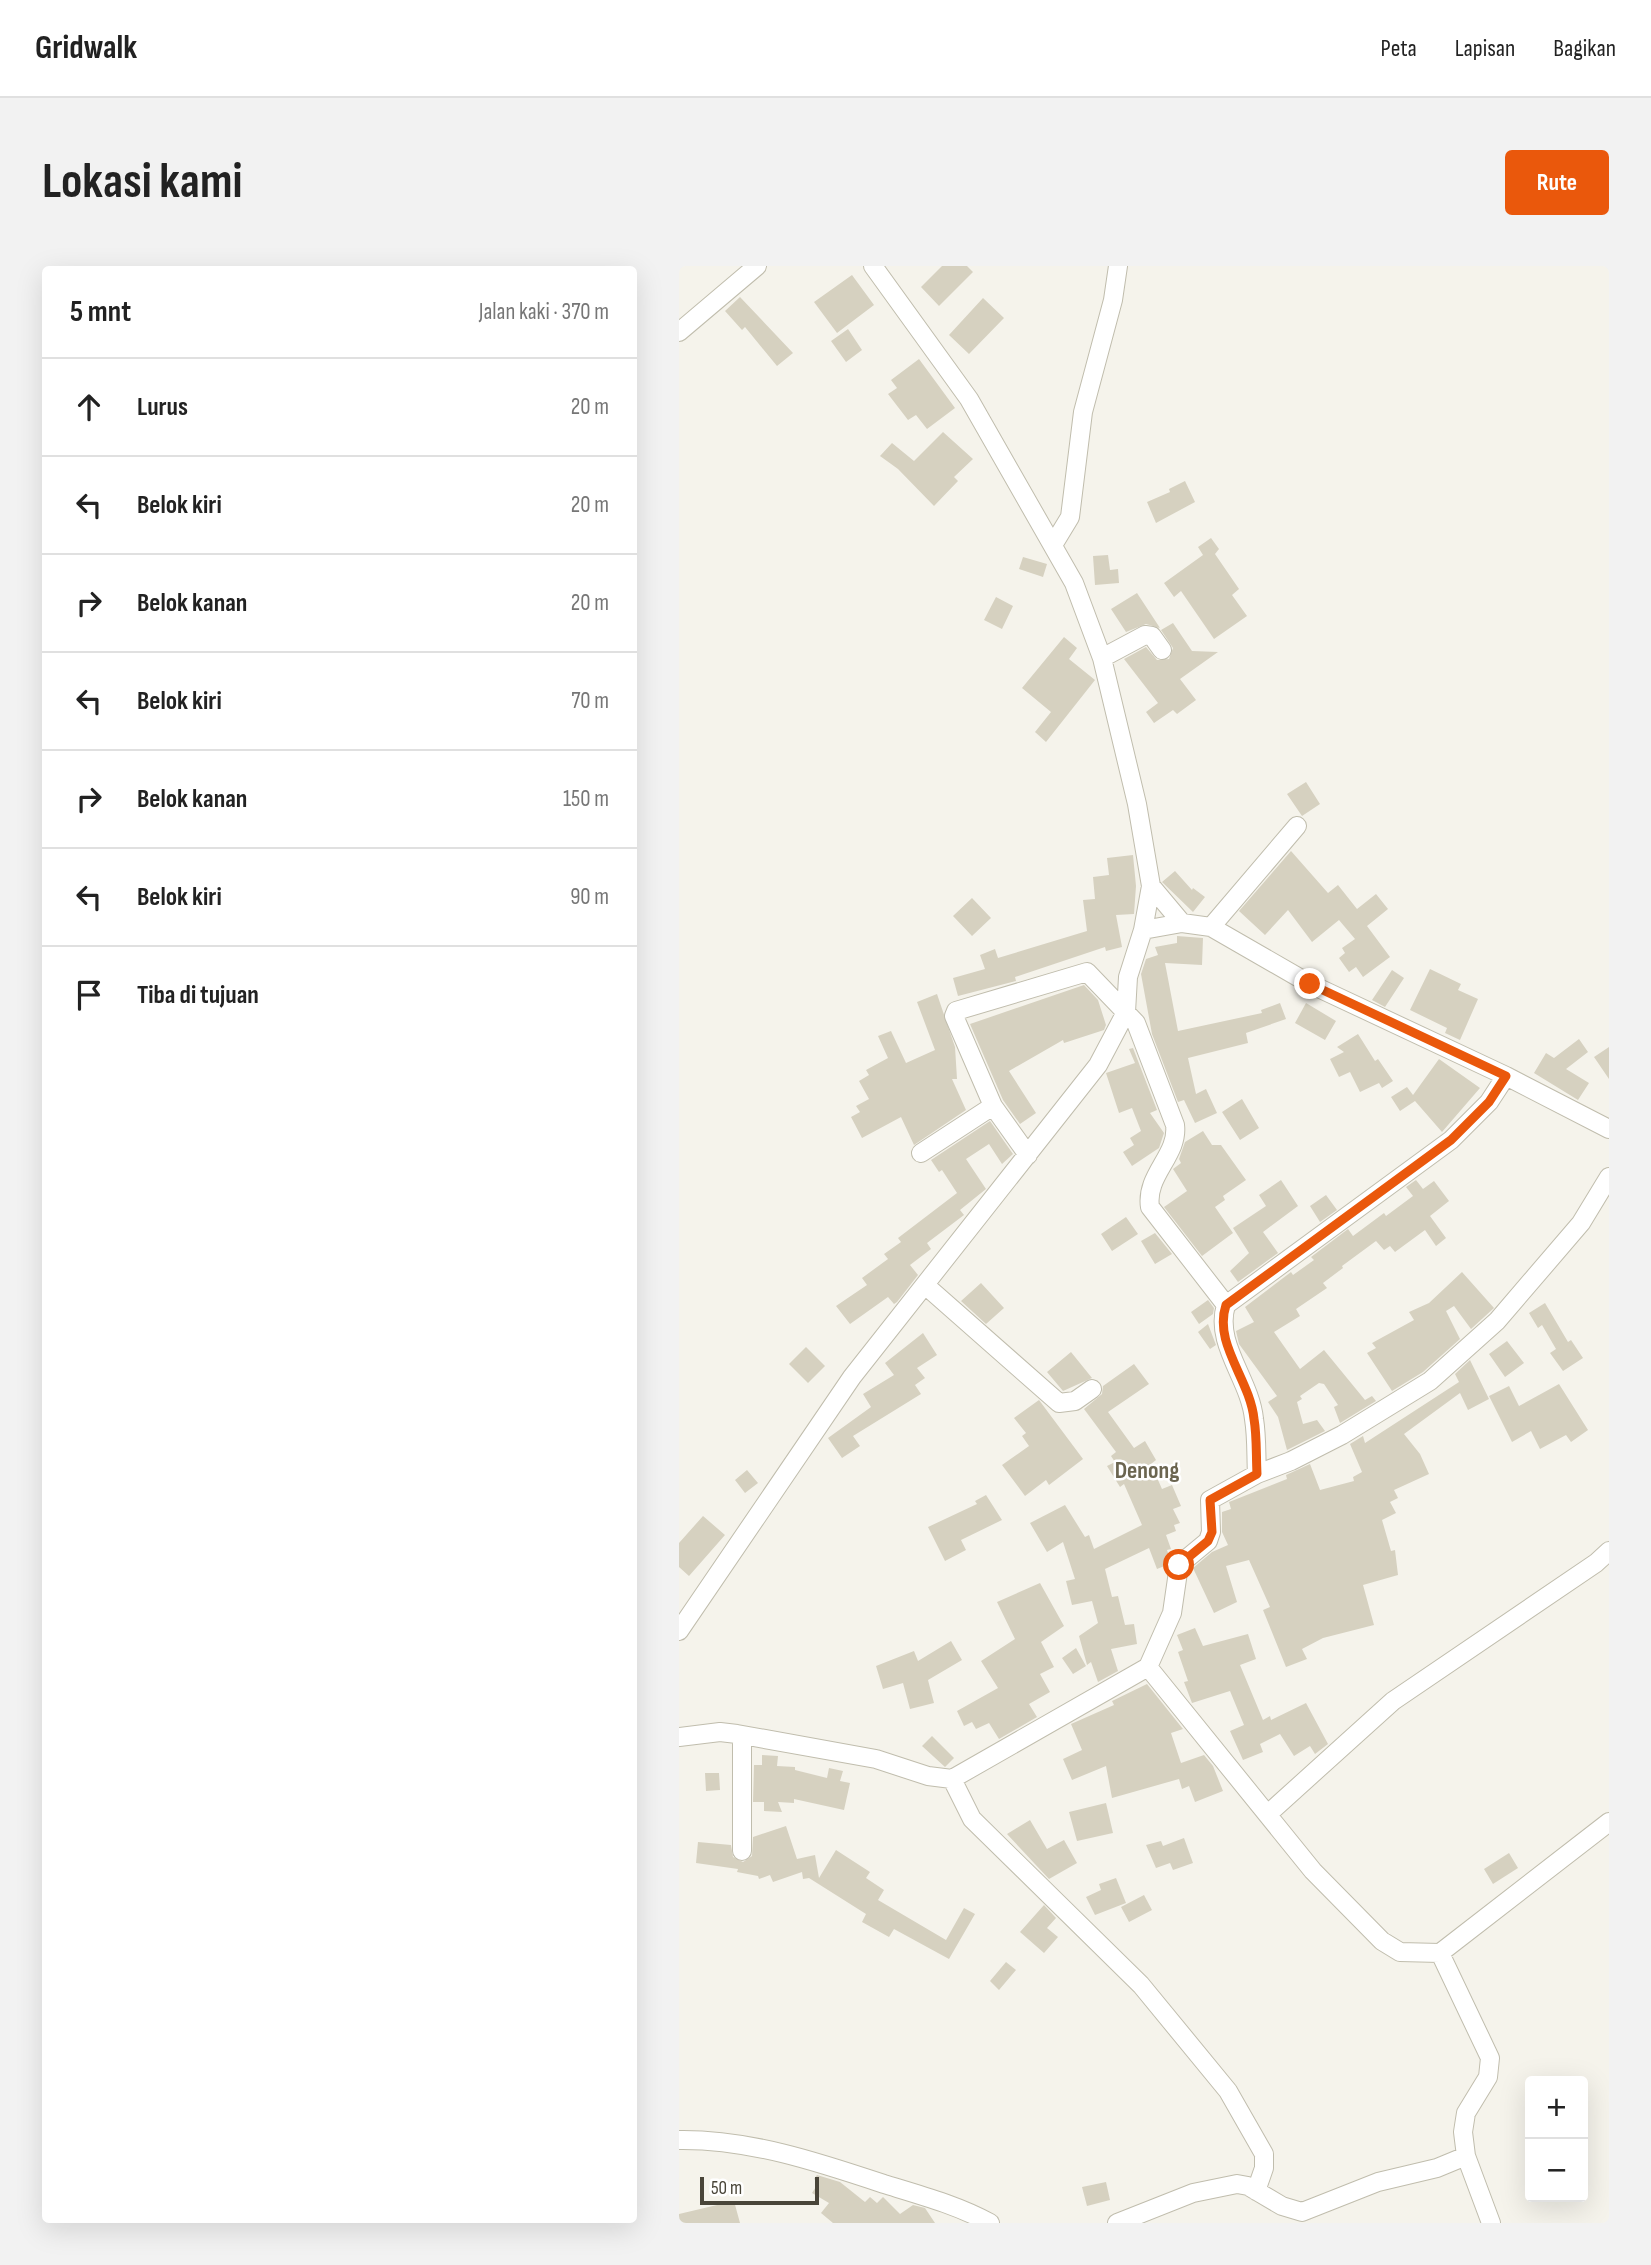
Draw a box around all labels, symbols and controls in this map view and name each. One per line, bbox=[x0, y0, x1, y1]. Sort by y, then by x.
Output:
text: Gridwalk bbox=[35, 28, 137, 68]
text: Peta bbox=[1381, 34, 1417, 63]
text: Lapisan bbox=[1455, 34, 1515, 63]
text: Bagikan bbox=[1553, 34, 1616, 63]
button: Rute bbox=[1505, 150, 1609, 215]
text: Lokasi kami bbox=[42, 153, 242, 212]
text: 5 mnt bbox=[70, 294, 131, 330]
text: Jalan kaki · 370 m bbox=[479, 298, 609, 326]
icon: ahead bbox=[70, 388, 108, 426]
text: Lurus bbox=[137, 392, 188, 423]
text: 20 m bbox=[571, 393, 609, 421]
icon: left bbox=[70, 486, 108, 524]
text: Belok kiri bbox=[137, 490, 222, 521]
text: 20 m bbox=[571, 491, 609, 519]
icon: right bbox=[70, 584, 108, 622]
text: Belok kanan bbox=[137, 588, 247, 619]
text: 20 m bbox=[571, 589, 609, 617]
icon: left bbox=[70, 682, 108, 720]
text: Belok kiri bbox=[137, 686, 222, 717]
text: 70 m bbox=[571, 687, 609, 715]
icon: right bbox=[70, 780, 108, 818]
text: Belok kanan bbox=[137, 784, 247, 815]
text: 150 m bbox=[563, 785, 609, 813]
icon: left bbox=[70, 878, 108, 916]
text: Belok kiri bbox=[137, 882, 222, 913]
text: 90 m bbox=[570, 883, 609, 911]
route end bbox=[1294, 968, 1325, 999]
icon: arrive bbox=[70, 976, 108, 1014]
text: Tiba di tujuan bbox=[137, 980, 259, 1011]
district label: Denong bbox=[1115, 1456, 1179, 1485]
route start bbox=[1163, 1549, 1194, 1580]
map controls bbox=[1525, 2076, 1588, 2202]
button: + bbox=[1525, 2076, 1588, 2139]
button: − bbox=[1525, 2139, 1588, 2202]
scale bar bbox=[700, 2174, 819, 2206]
text: 50 m bbox=[711, 2177, 742, 2200]

